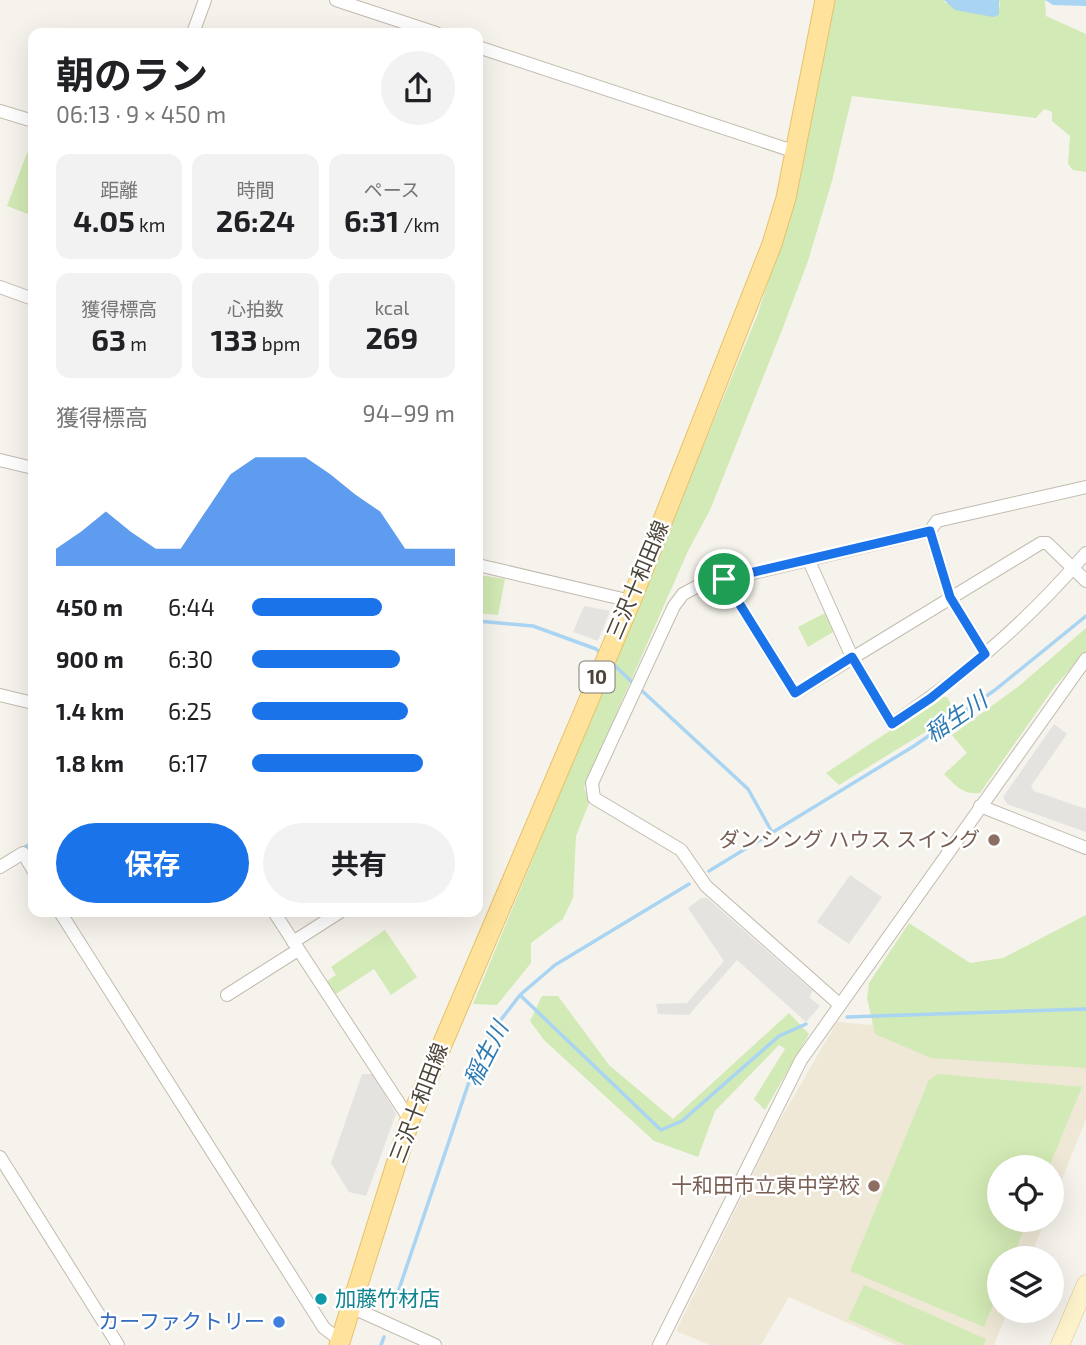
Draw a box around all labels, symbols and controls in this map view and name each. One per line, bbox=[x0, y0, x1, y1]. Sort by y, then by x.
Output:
text: 朝のラン bbox=[56, 51, 208, 97]
button: share bbox=[381, 51, 455, 125]
text: 06:13 · 9 × 450 m bbox=[56, 100, 226, 128]
text: 距離 bbox=[100, 178, 138, 201]
text: 時間 bbox=[236, 178, 275, 201]
text: ペース bbox=[364, 178, 420, 201]
text: 4.05 bbox=[73, 202, 135, 238]
text: 26:24 bbox=[216, 202, 295, 238]
text: 6:31 bbox=[344, 202, 399, 238]
text: km bbox=[135, 213, 165, 236]
text: /km bbox=[399, 213, 440, 236]
text: kcal bbox=[374, 296, 409, 319]
text: 獲得標高 bbox=[81, 297, 157, 320]
text: 心拍数 bbox=[227, 297, 284, 320]
text: 269 bbox=[365, 319, 418, 355]
text: 63 bbox=[91, 321, 126, 357]
text: 133 bbox=[211, 321, 258, 357]
text: m bbox=[126, 332, 147, 355]
text: bpm bbox=[258, 332, 300, 355]
text: 94–99 m bbox=[362, 399, 455, 427]
text: 獲得標高 bbox=[56, 403, 148, 431]
street label: 三沢十和田線 bbox=[600, 517, 673, 642]
pin bbox=[694, 549, 754, 609]
icon: arrive bbox=[705, 560, 743, 598]
text: 450 m bbox=[56, 593, 123, 621]
text: 6:44 bbox=[168, 593, 215, 621]
text: 900 m bbox=[56, 645, 124, 673]
text: 6:30 bbox=[168, 645, 213, 673]
road number: 10 bbox=[580, 662, 614, 692]
water label: 稲生川 bbox=[919, 684, 994, 747]
text: 1.4 km bbox=[56, 697, 124, 725]
text: 6:25 bbox=[168, 697, 212, 725]
text: 1.8 km bbox=[56, 749, 124, 777]
text: 6:17 bbox=[168, 749, 208, 777]
button: 保存 bbox=[56, 823, 249, 903]
button: 共有 bbox=[263, 823, 455, 903]
place label: ダンシング ハウス スイング bbox=[719, 826, 980, 851]
marker: ダンシング ハウス スイング bbox=[986, 832, 1002, 848]
water label: 稲生川 bbox=[457, 1014, 515, 1091]
street label: 三沢十和田線 bbox=[383, 1039, 452, 1166]
map controls bbox=[987, 1155, 1064, 1323]
button: locate bbox=[987, 1155, 1064, 1232]
place label: 十和田市立東中学校 bbox=[671, 1172, 860, 1197]
marker: 十和田市立東中学校 bbox=[866, 1178, 882, 1194]
button: layers bbox=[987, 1246, 1064, 1323]
place label: 加藤竹材店 bbox=[335, 1285, 440, 1310]
marker: 加藤竹材店 bbox=[313, 1291, 329, 1307]
place label: カーファクトリー bbox=[98, 1308, 265, 1333]
marker: カーファクトリー bbox=[271, 1314, 287, 1330]

